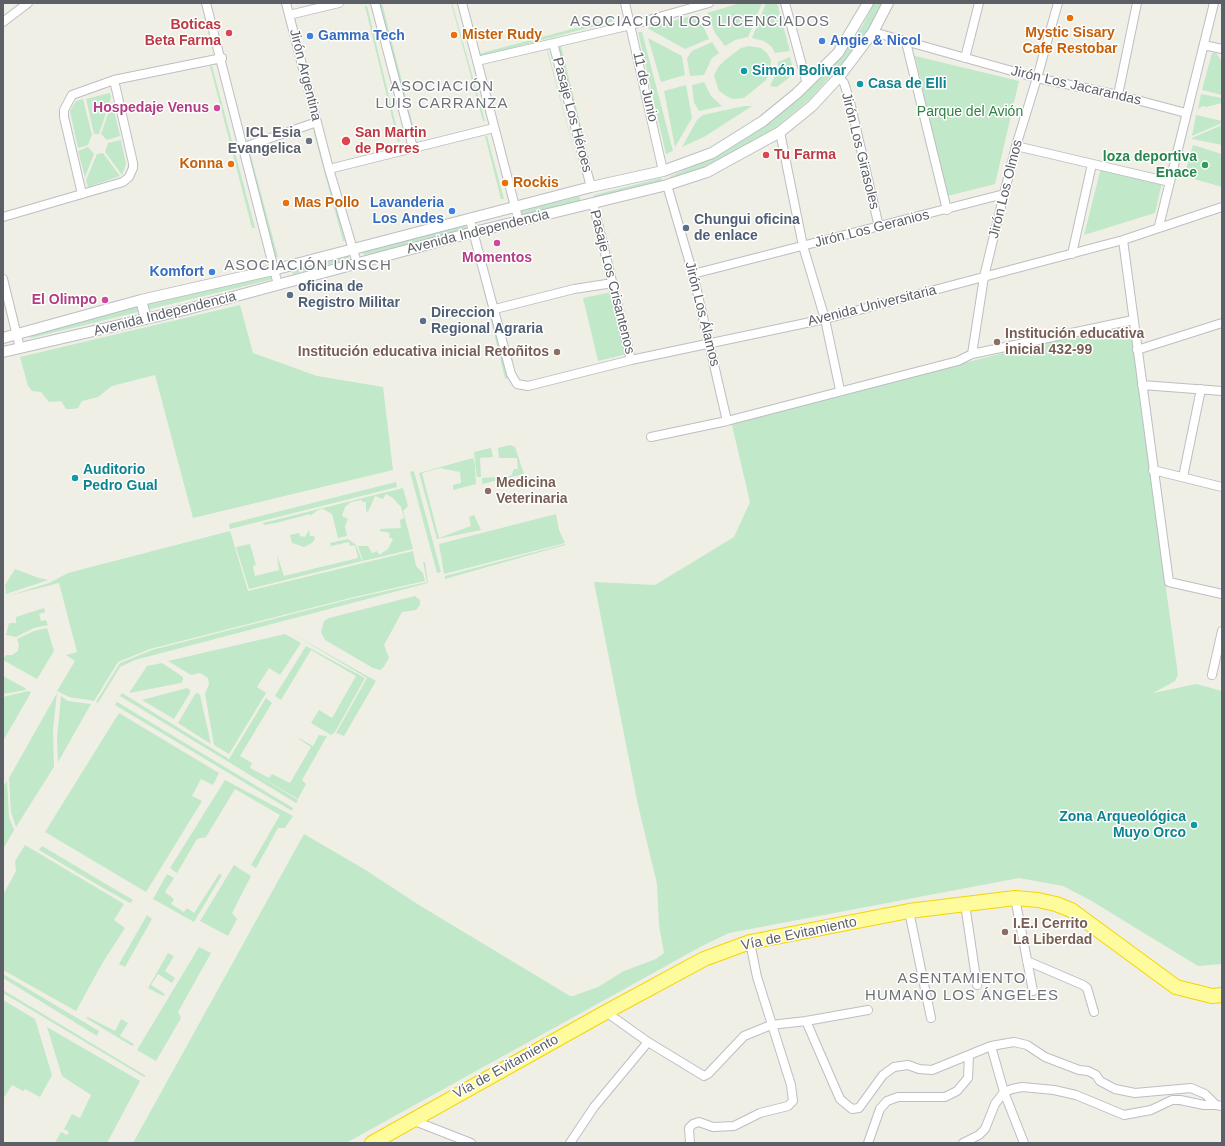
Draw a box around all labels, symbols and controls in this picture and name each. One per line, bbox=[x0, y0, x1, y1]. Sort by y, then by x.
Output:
district label: ASOCIACIÓN LOS LICENCIADOS bbox=[570, 13, 830, 31]
marker: Mystic Sisary Cafe Restobar bbox=[1065, 13, 1075, 23]
place label: Boticas Beta Farma bbox=[145, 17, 221, 50]
place label: Mystic Sisary Cafe Restobar bbox=[1023, 25, 1117, 58]
street label: Jirón Argentina bbox=[285, 27, 325, 123]
place label: Mister Rudy bbox=[462, 27, 542, 43]
marker: Boticas Beta Farma bbox=[224, 28, 234, 38]
place label: Gamma Tech bbox=[318, 28, 405, 44]
marker: Mister Rudy bbox=[449, 30, 459, 40]
marker: Gamma Tech bbox=[305, 31, 315, 41]
place label: Angie & Nicol bbox=[830, 33, 921, 49]
marker: Angie & Nicol bbox=[817, 36, 827, 46]
street label: 11 de Junio bbox=[629, 50, 661, 124]
street label: Pasaje Los Héroes bbox=[549, 56, 595, 174]
place label: Simón Bolivar bbox=[752, 63, 846, 79]
street label: Jirón Los Jacarandas bbox=[1009, 63, 1143, 109]
marker: Simón Bolivar bbox=[739, 66, 749, 76]
place label: Casa de Elli bbox=[868, 76, 947, 92]
district label: ASOCIACIÓN LUIS CARRANZA bbox=[375, 78, 509, 113]
marker: Casa de Elli bbox=[855, 79, 865, 89]
street label: Jirón Los Girasoles bbox=[837, 91, 883, 211]
place label: Hospedaje Venus bbox=[93, 100, 209, 116]
marker: Hospedaje Venus bbox=[212, 103, 222, 113]
park label: Parque del Avión bbox=[917, 104, 1023, 120]
place label: ICL Esia Evangelica bbox=[228, 125, 301, 158]
place label: San Martin de Porres bbox=[355, 125, 427, 158]
marker: San Martin de Porres bbox=[340, 135, 352, 147]
marker: ICL Esia Evangelica bbox=[304, 136, 314, 146]
street label: Jirón Los Olmos bbox=[986, 138, 1026, 240]
place label: Tu Farma bbox=[774, 147, 836, 163]
place label: loza deportiva Enace bbox=[1103, 149, 1197, 182]
marker: Tu Farma bbox=[761, 150, 771, 160]
place label: Konna bbox=[179, 156, 223, 172]
marker: Konna bbox=[226, 159, 236, 169]
marker: loza deportiva Enace bbox=[1200, 160, 1210, 170]
place label: Rockis bbox=[513, 175, 559, 191]
marker: Rockis bbox=[500, 178, 510, 188]
place label: Mas Pollo bbox=[294, 195, 359, 211]
place label: Lavanderia Los Andes bbox=[370, 195, 444, 228]
marker: Mas Pollo bbox=[281, 198, 291, 208]
street label: Avenida Independencia bbox=[405, 206, 551, 258]
marker: Lavanderia Los Andes bbox=[447, 206, 457, 216]
street label: Jirón Los Geranios bbox=[813, 207, 931, 251]
street label: Pasaje Los Crisantenos bbox=[586, 208, 638, 356]
place label: Chungui oficina de enlace bbox=[694, 212, 800, 244]
marker: Chungui oficina de enlace bbox=[681, 223, 691, 233]
marker: Momentos bbox=[492, 238, 502, 248]
place label: Momentos bbox=[462, 250, 532, 266]
district label: ASOCIACIÓN UNSCH bbox=[224, 257, 392, 275]
street label: Jirón Los Álamos bbox=[681, 260, 723, 368]
place label: Komfort bbox=[150, 264, 204, 280]
marker: Komfort bbox=[207, 267, 217, 277]
place label: oficina de Registro Militar bbox=[298, 279, 400, 312]
street label: Avenida Universitaria bbox=[806, 282, 938, 330]
street label: Avenida Independencia bbox=[92, 288, 238, 340]
marker: oficina de Registro Militar bbox=[285, 290, 295, 300]
place label: El Olimpo bbox=[32, 292, 97, 308]
marker: El Olimpo bbox=[100, 295, 110, 305]
place label: Direccion Regional Agraria bbox=[431, 305, 543, 338]
marker: Direccion Regional Agraria bbox=[418, 316, 428, 326]
place label: Institución educativa inicial 432-99 bbox=[1005, 326, 1144, 358]
marker: Institución educativa inicial 432-99 bbox=[992, 337, 1002, 347]
place label: Institución educativa inicial Retoñitos bbox=[298, 344, 549, 360]
marker: Institución educativa inicial Retoñitos bbox=[552, 347, 562, 357]
place label: Auditorio Pedro Gual bbox=[83, 462, 158, 494]
marker: Auditorio Pedro Gual bbox=[70, 473, 80, 483]
place label: Medicina Veterinaria bbox=[496, 475, 568, 508]
marker: Medicina Veterinaria bbox=[483, 486, 493, 496]
place label: Zona Arqueológica Muyo Orco bbox=[1059, 809, 1186, 842]
marker: Zona Arqueológica Muyo Orco bbox=[1189, 820, 1199, 830]
street label: Vía de Evitamiento bbox=[740, 914, 858, 954]
place label: I.E.I Cerrito La Liberdad bbox=[1013, 916, 1092, 948]
marker: I.E.I Cerrito La Liberdad bbox=[1000, 927, 1010, 937]
district label: ASENTAMIENTO HUMANO LOS ÁNGELES bbox=[865, 970, 1059, 1005]
street label: Vía de Evitamiento bbox=[451, 1031, 561, 1103]

